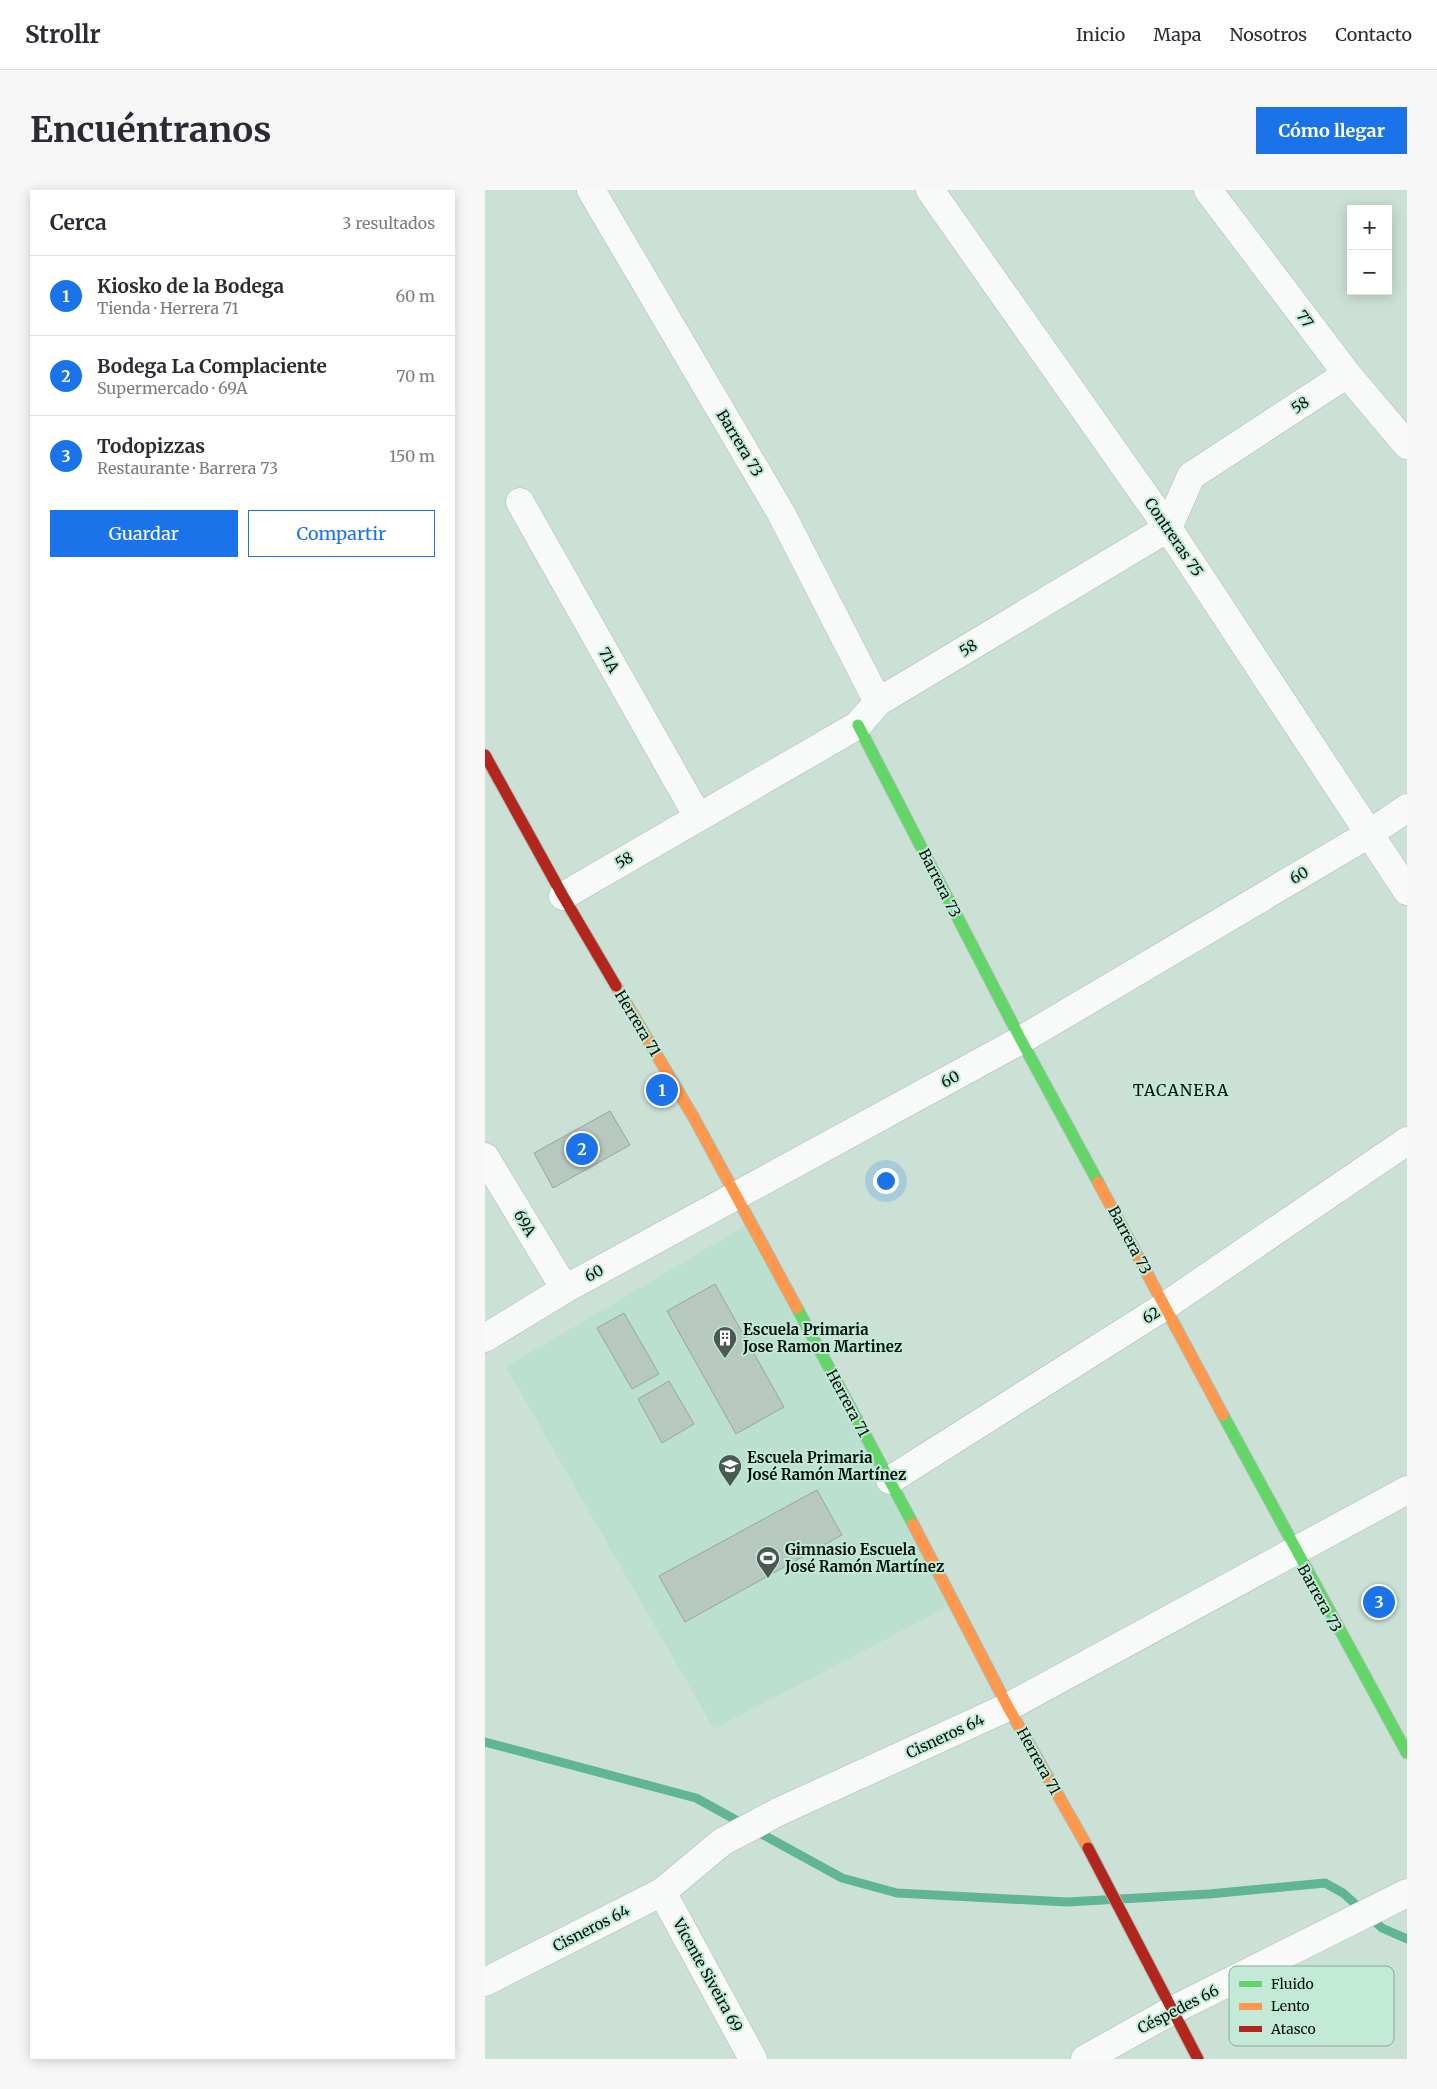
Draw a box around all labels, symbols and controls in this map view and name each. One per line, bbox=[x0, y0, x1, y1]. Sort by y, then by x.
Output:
text: Strollr bbox=[25, 19, 101, 50]
text: Inicio bbox=[1076, 23, 1125, 46]
text: Mapa bbox=[1153, 23, 1202, 46]
text: Nosotros bbox=[1230, 23, 1307, 46]
text: Contacto bbox=[1335, 23, 1412, 46]
button: Cómo llegar bbox=[1256, 107, 1407, 154]
text: Encuéntranos bbox=[30, 108, 271, 152]
map controls bbox=[1347, 205, 1392, 295]
button: + bbox=[1347, 205, 1392, 250]
text: Cerca bbox=[50, 209, 107, 236]
text: 3 resultados bbox=[342, 213, 435, 233]
button: − bbox=[1347, 250, 1392, 295]
text: Kiosko de la Bodega bbox=[97, 274, 284, 298]
text: 1 bbox=[62, 286, 70, 306]
text: 60 m bbox=[395, 286, 435, 306]
text: Tienda · Herrera 71 bbox=[97, 298, 239, 318]
street label: 77 bbox=[1292, 306, 1318, 332]
text: Bodega La Complaciente bbox=[97, 354, 327, 378]
text: 2 bbox=[61, 366, 71, 386]
text: 70 m bbox=[396, 366, 435, 386]
text: Supermercado · 69A bbox=[97, 378, 247, 398]
street label: 58 bbox=[1288, 392, 1313, 418]
street label: Barrera 73 bbox=[713, 406, 767, 480]
text: Todopizzas bbox=[97, 434, 205, 458]
text: 3 bbox=[61, 446, 71, 466]
text: 150 m bbox=[389, 446, 435, 466]
text: Restaurante · Barrera 73 bbox=[97, 458, 278, 478]
street label: Contreras 75 bbox=[1141, 494, 1207, 580]
button: Guardar bbox=[50, 510, 238, 557]
button: Compartir bbox=[248, 510, 435, 557]
street label: 58 bbox=[956, 635, 980, 661]
street label: 71A bbox=[594, 644, 624, 676]
street label: Barrera 73 bbox=[915, 845, 965, 921]
street label: 58 bbox=[612, 847, 636, 873]
street label: 60 bbox=[1286, 862, 1312, 888]
street label: Herrera 71 bbox=[611, 986, 665, 1060]
street label: 60 bbox=[937, 1066, 963, 1092]
pin: 1 bbox=[646, 1071, 678, 1109]
district label: TACANERA bbox=[1133, 1080, 1229, 1100]
pin: 2 bbox=[566, 1130, 598, 1168]
your location bbox=[873, 1168, 899, 1194]
street label: Barrera 73 bbox=[1104, 1203, 1156, 1277]
street label: 69A bbox=[510, 1206, 540, 1240]
street label: 60 bbox=[581, 1260, 607, 1286]
street label: 62 bbox=[1139, 1302, 1163, 1328]
place label: Escuela Primaria Jose Ramon Martinez bbox=[742, 1320, 902, 1356]
building icon: Escuela Primaria Jose Ramon Martinez bbox=[712, 1325, 738, 1359]
street label: Herrera 71 bbox=[822, 1366, 874, 1440]
place label: Escuela Primaria José Ramón Martínez bbox=[746, 1448, 906, 1484]
school or university icon: Escuela Primaria José Ramón Martínez bbox=[717, 1453, 743, 1487]
place label: Gimnasio Escuela José Ramón Martínez bbox=[784, 1540, 944, 1576]
sports icon: Gimnasio Escuela José Ramón Martínez bbox=[755, 1545, 781, 1579]
street label: Barrera 73 bbox=[1294, 1561, 1346, 1635]
pin: 3 bbox=[1363, 1583, 1395, 1621]
street label: Cisneros 64 bbox=[903, 1710, 987, 1762]
street label: Herrera 71 bbox=[1013, 1724, 1065, 1798]
street label: Cisneros 64 bbox=[549, 1901, 633, 1955]
street label: Vicente Siveira 69 bbox=[668, 1914, 747, 2035]
legend bbox=[1229, 1966, 1394, 2046]
text: Fluido bbox=[1271, 1975, 1314, 1993]
street label: Céspedes 66 bbox=[1134, 1980, 1222, 2038]
text: Lento bbox=[1271, 1997, 1310, 2015]
text: Atasco bbox=[1270, 2020, 1316, 2038]

